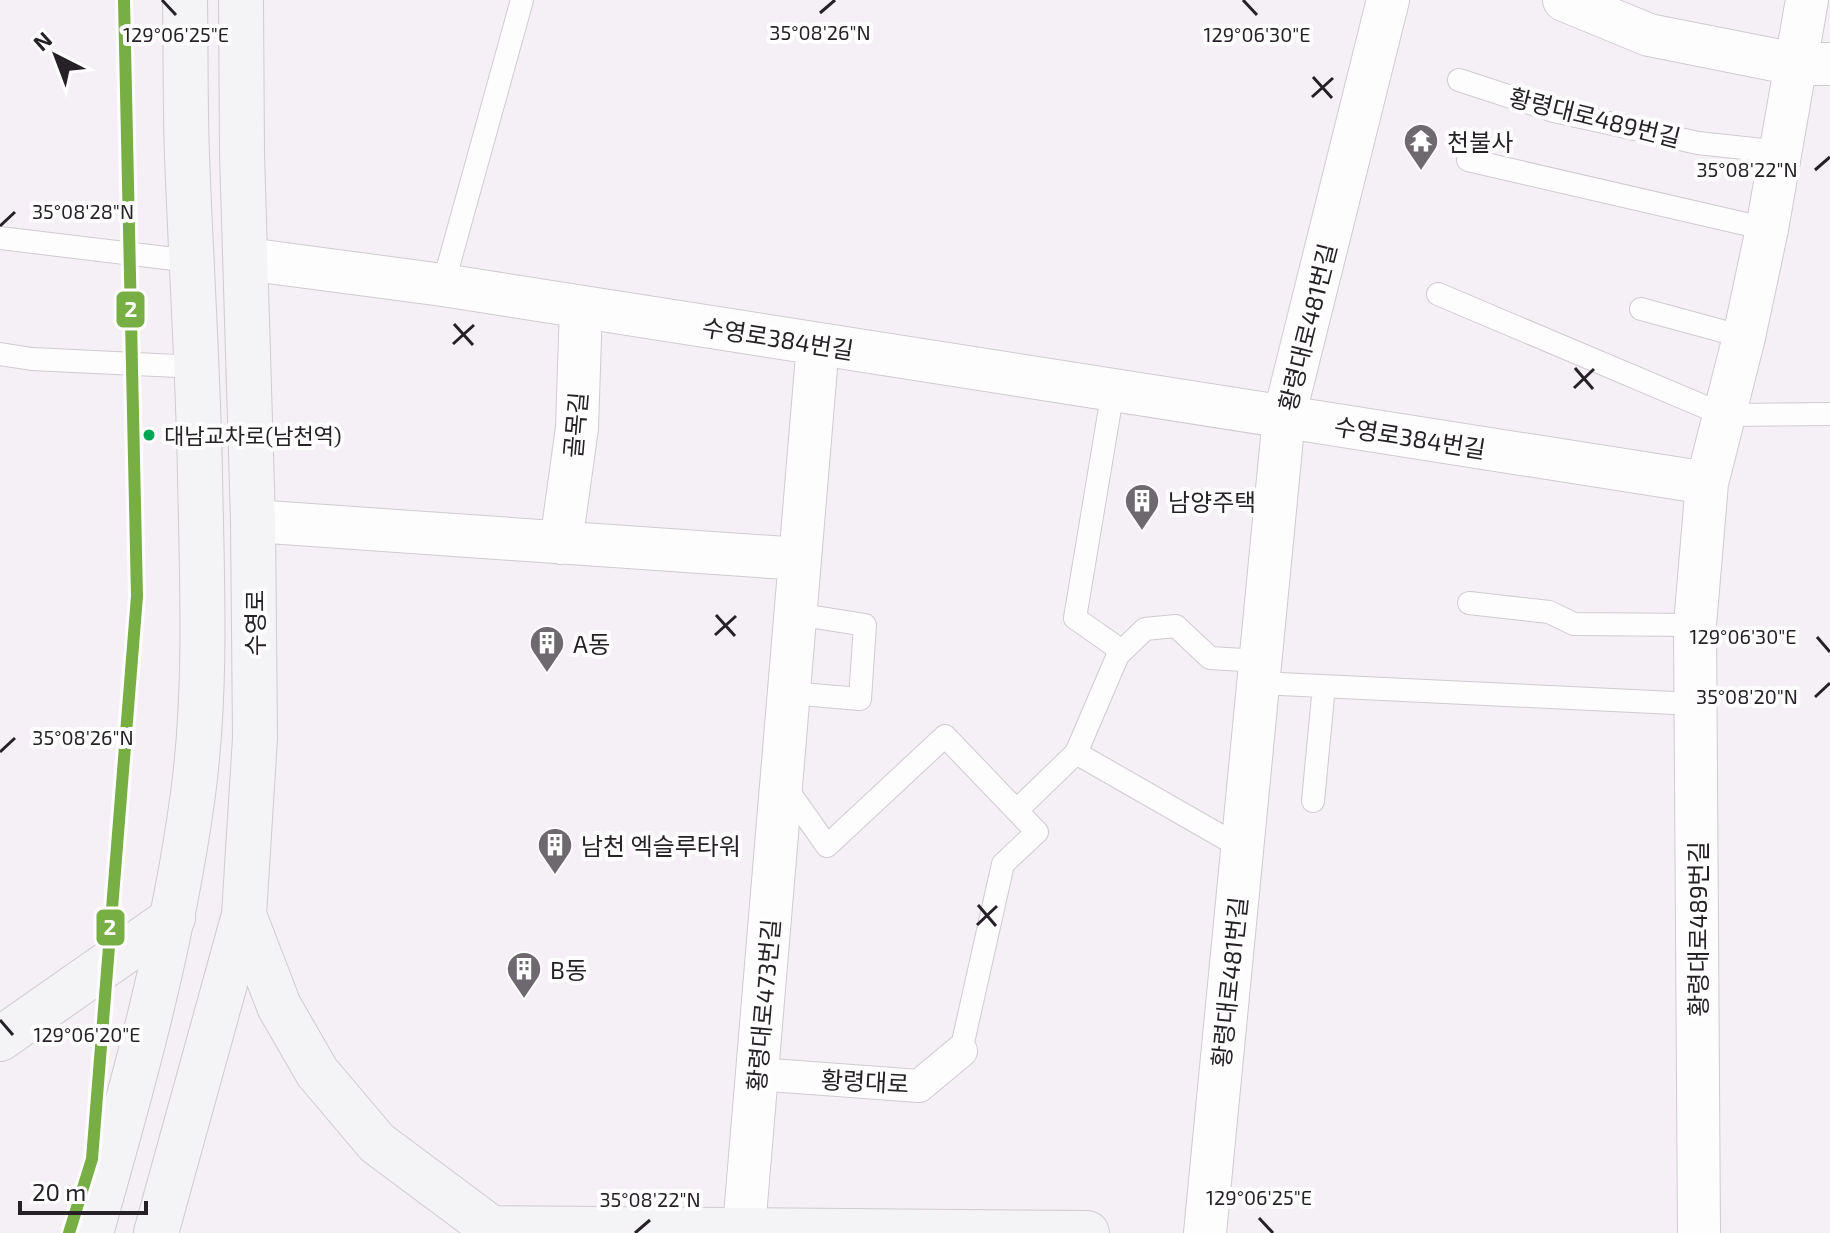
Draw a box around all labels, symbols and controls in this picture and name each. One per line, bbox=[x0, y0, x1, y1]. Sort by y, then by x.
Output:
north arrow bbox=[16, 16, 96, 96]
text: 35°08'26"N bbox=[769, 20, 871, 44]
text: 129°06'25"E bbox=[123, 22, 229, 46]
text: 129°06'30"E bbox=[1203, 22, 1311, 46]
text: N bbox=[27, 25, 57, 55]
street label: 황령대로489번길 bbox=[1506, 82, 1684, 152]
temple icon: 천불사 bbox=[1402, 122, 1440, 172]
place label: 천불사 bbox=[1447, 127, 1513, 156]
text: 35°08'22"N bbox=[1696, 157, 1798, 181]
text: 35°08'28"N bbox=[32, 199, 134, 223]
street label: 황령대로481번길 bbox=[1272, 240, 1342, 414]
line badge: 2 bbox=[115, 290, 146, 329]
text: 2 bbox=[125, 295, 137, 321]
street label: 수영로384번길 bbox=[700, 312, 856, 364]
street label: 골목길 bbox=[558, 391, 592, 459]
street label: 수영로384번길 bbox=[1332, 411, 1488, 463]
place label: 대남교차로(남천역) bbox=[164, 422, 342, 448]
marker: 대남교차로(남천역) bbox=[141, 427, 157, 443]
building icon: 남양주택 bbox=[1123, 482, 1161, 532]
place label: 남양주택 bbox=[1168, 487, 1256, 516]
street label: 수영로 bbox=[240, 590, 269, 656]
building icon: A동 bbox=[528, 624, 566, 674]
text: 129°06'30"E bbox=[1689, 624, 1797, 648]
place label: A동 bbox=[573, 629, 610, 658]
text: 35°08'20"N bbox=[1696, 684, 1798, 708]
text: 35°08'26"N bbox=[32, 725, 134, 749]
building icon: 남천 엑슬루타워 bbox=[536, 826, 574, 876]
place label: 남천 엑슬루타워 bbox=[581, 831, 741, 860]
street label: 황령대로489번길 bbox=[1683, 841, 1712, 1017]
street label: 황령대로481번길 bbox=[1206, 895, 1252, 1069]
line badge: 2 bbox=[95, 908, 126, 947]
text: 2 bbox=[104, 913, 116, 939]
street label: 황령대로473번길 bbox=[741, 918, 785, 1092]
building icon: B동 bbox=[505, 950, 543, 1000]
place label: B동 bbox=[550, 955, 587, 984]
text: 129°06'20"E bbox=[33, 1022, 141, 1046]
street label: 황령대로 bbox=[820, 1064, 910, 1098]
scale bar bbox=[20, 1165, 146, 1215]
text: 20 m bbox=[32, 1177, 86, 1206]
text: 129°06'25"E bbox=[1206, 1185, 1312, 1209]
text: 35°08'22"N bbox=[599, 1187, 701, 1211]

